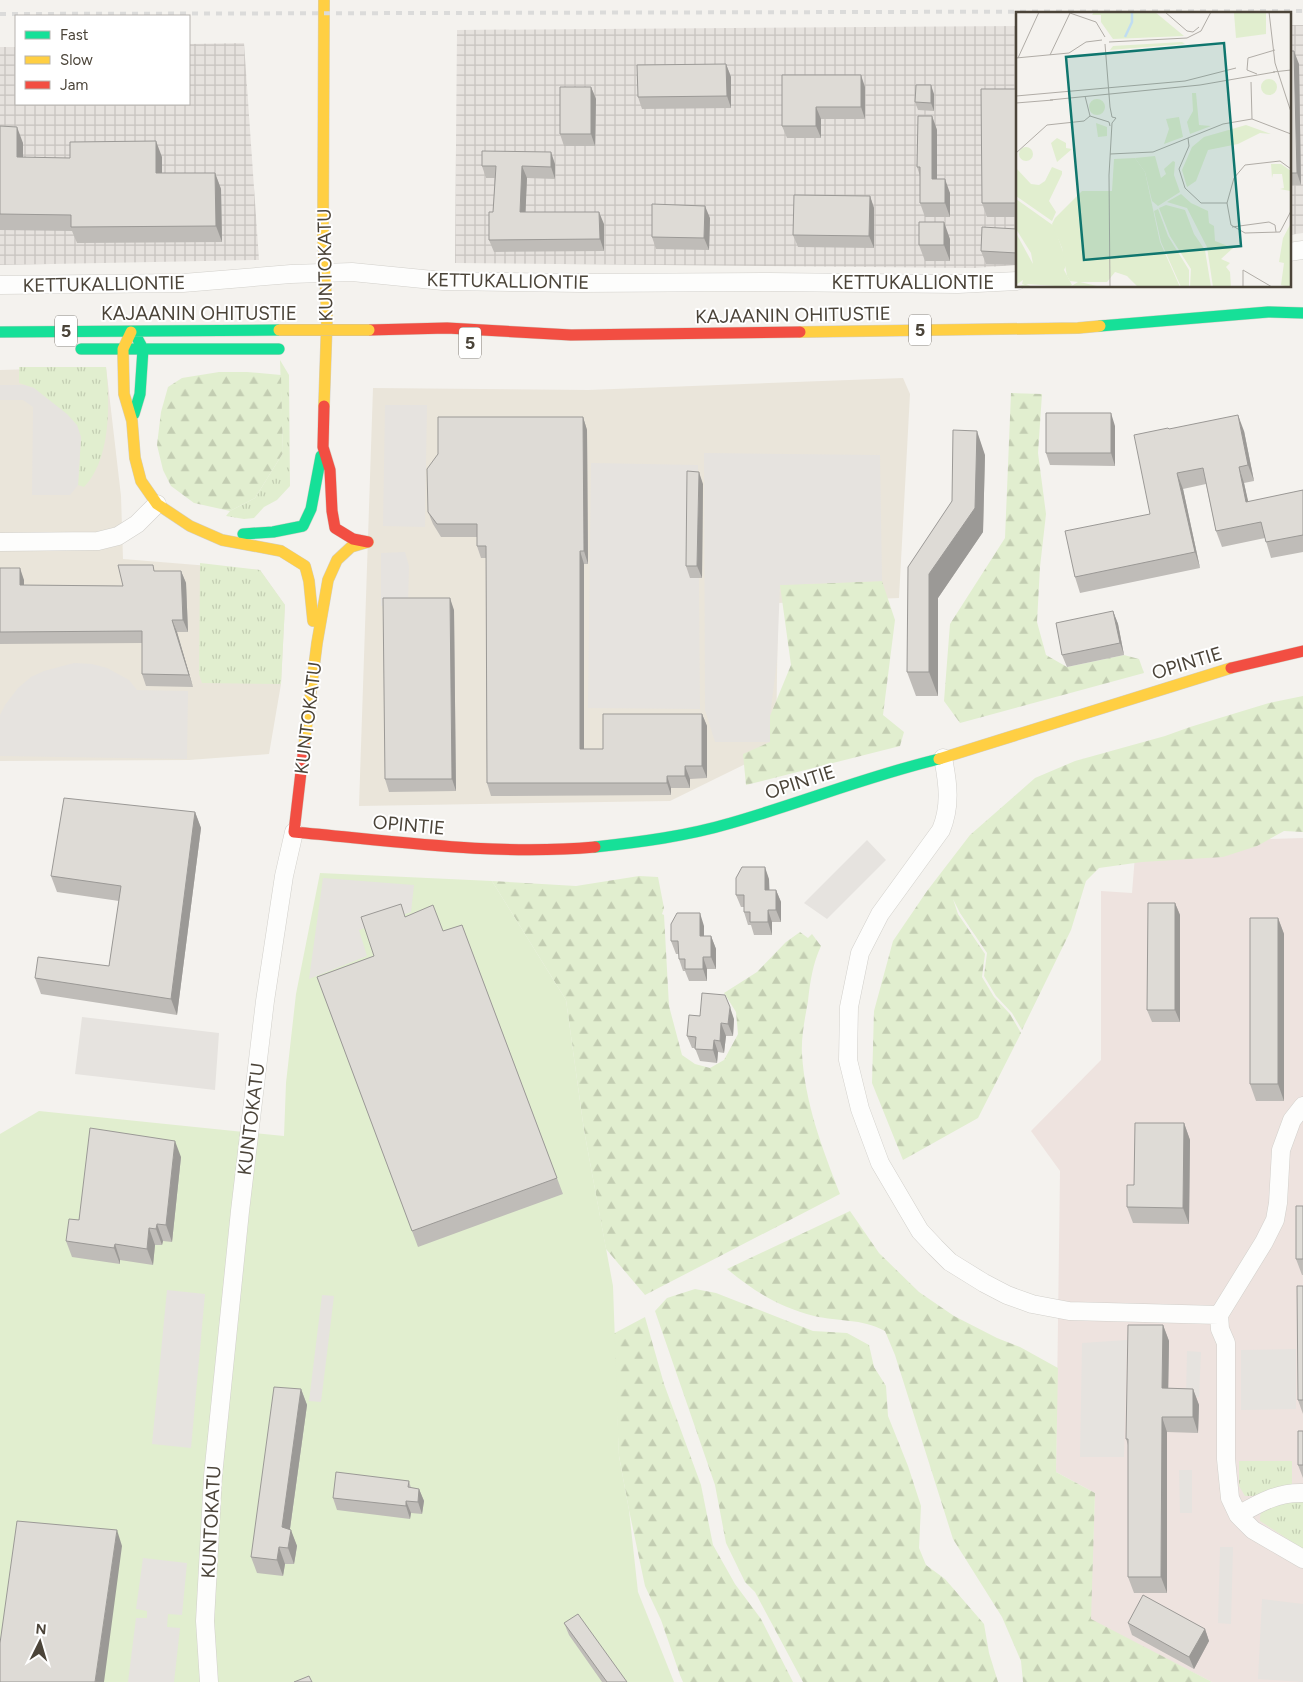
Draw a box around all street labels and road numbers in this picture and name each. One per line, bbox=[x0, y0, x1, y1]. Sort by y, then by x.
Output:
street label: KUNTOKATU bbox=[313, 208, 337, 322]
street label: KETTUKALLIONTIE bbox=[426, 268, 590, 294]
street label: KETTUKALLIONTIE bbox=[22, 271, 186, 297]
street label: KETTUKALLIONTIE bbox=[832, 271, 994, 294]
street label: KAJAANIN OHITUSTIE bbox=[101, 302, 297, 325]
street label: KAJAANIN OHITUSTIE bbox=[695, 302, 891, 328]
road number: 5 bbox=[909, 314, 931, 346]
road number: 5 bbox=[55, 316, 77, 346]
road number: 5 bbox=[459, 328, 481, 358]
street label: OPINTIE bbox=[1149, 641, 1225, 685]
street label: KUNTOKATU bbox=[290, 660, 326, 776]
street label: OPINTIE bbox=[762, 760, 838, 804]
street label: OPINTIE bbox=[372, 810, 446, 840]
street label: KUNTOKATU bbox=[233, 1061, 269, 1177]
street label: KUNTOKATU bbox=[197, 1465, 225, 1579]

